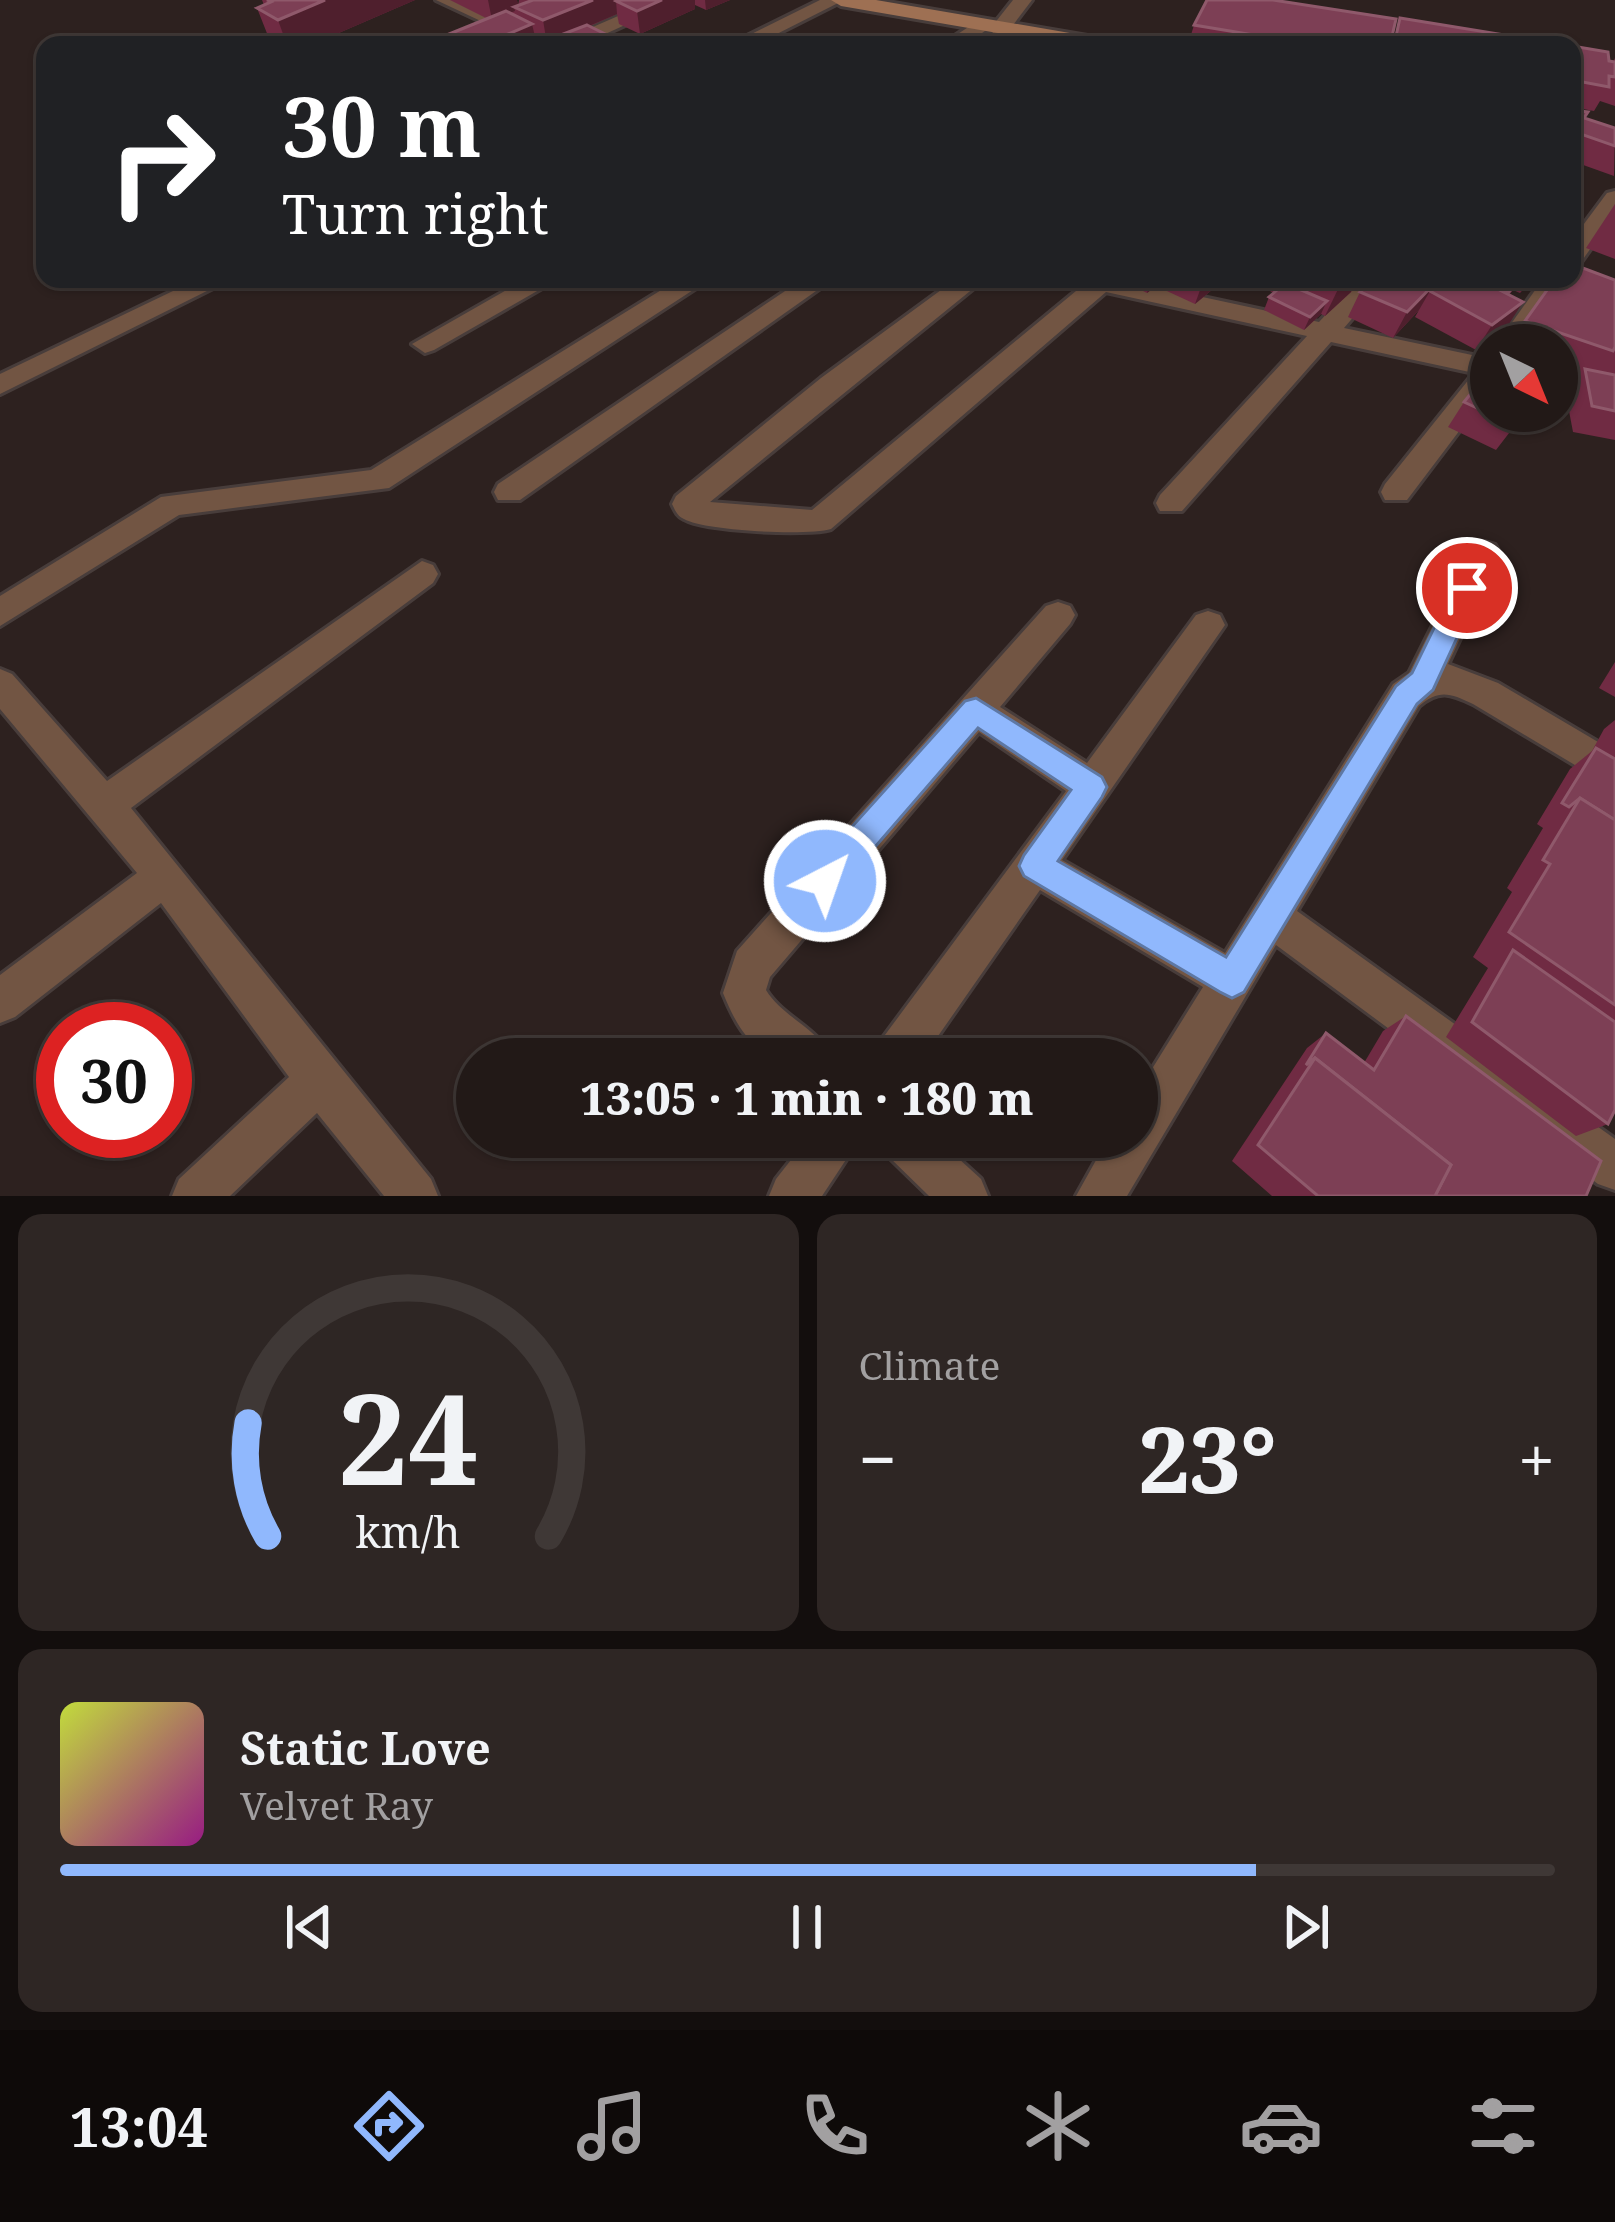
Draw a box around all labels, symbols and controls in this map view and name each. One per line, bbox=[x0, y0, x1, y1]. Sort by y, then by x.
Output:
text: 30 m bbox=[282, 67, 482, 182]
icon: right bbox=[84, 84, 240, 240]
text: Turn right bbox=[282, 176, 549, 250]
north arrow bbox=[1470, 324, 1578, 432]
map controls bbox=[1470, 324, 1578, 432]
pin bbox=[1416, 537, 1518, 639]
icon: arrive bbox=[1434, 555, 1500, 621]
position arrow bbox=[762, 818, 888, 944]
speed limit sign: 30 bbox=[36, 1002, 192, 1158]
text: 13:05 · 1 min · 180 m bbox=[580, 1067, 1034, 1128]
text: Climate bbox=[859, 1338, 1000, 1391]
text: 24 bbox=[338, 1352, 479, 1522]
text: 23° bbox=[1138, 1397, 1276, 1519]
text: − bbox=[859, 1413, 897, 1503]
text: + bbox=[1518, 1413, 1555, 1503]
text: km/h bbox=[356, 1501, 461, 1560]
text: Static Love bbox=[240, 1717, 491, 1778]
text: Velvet Ray bbox=[240, 1778, 433, 1831]
icon: previous bbox=[276, 1894, 342, 1960]
icon: pause bbox=[774, 1894, 840, 1960]
icon: next bbox=[1273, 1894, 1339, 1960]
icon: directions bbox=[347, 2084, 431, 2168]
icon: music bbox=[570, 2084, 654, 2168]
icon: phone bbox=[793, 2084, 877, 2168]
icon: climate bbox=[1016, 2084, 1100, 2168]
icon: car bbox=[1239, 2084, 1323, 2168]
icon: filters bbox=[1461, 2084, 1545, 2168]
text: 13:04 bbox=[69, 2089, 208, 2163]

